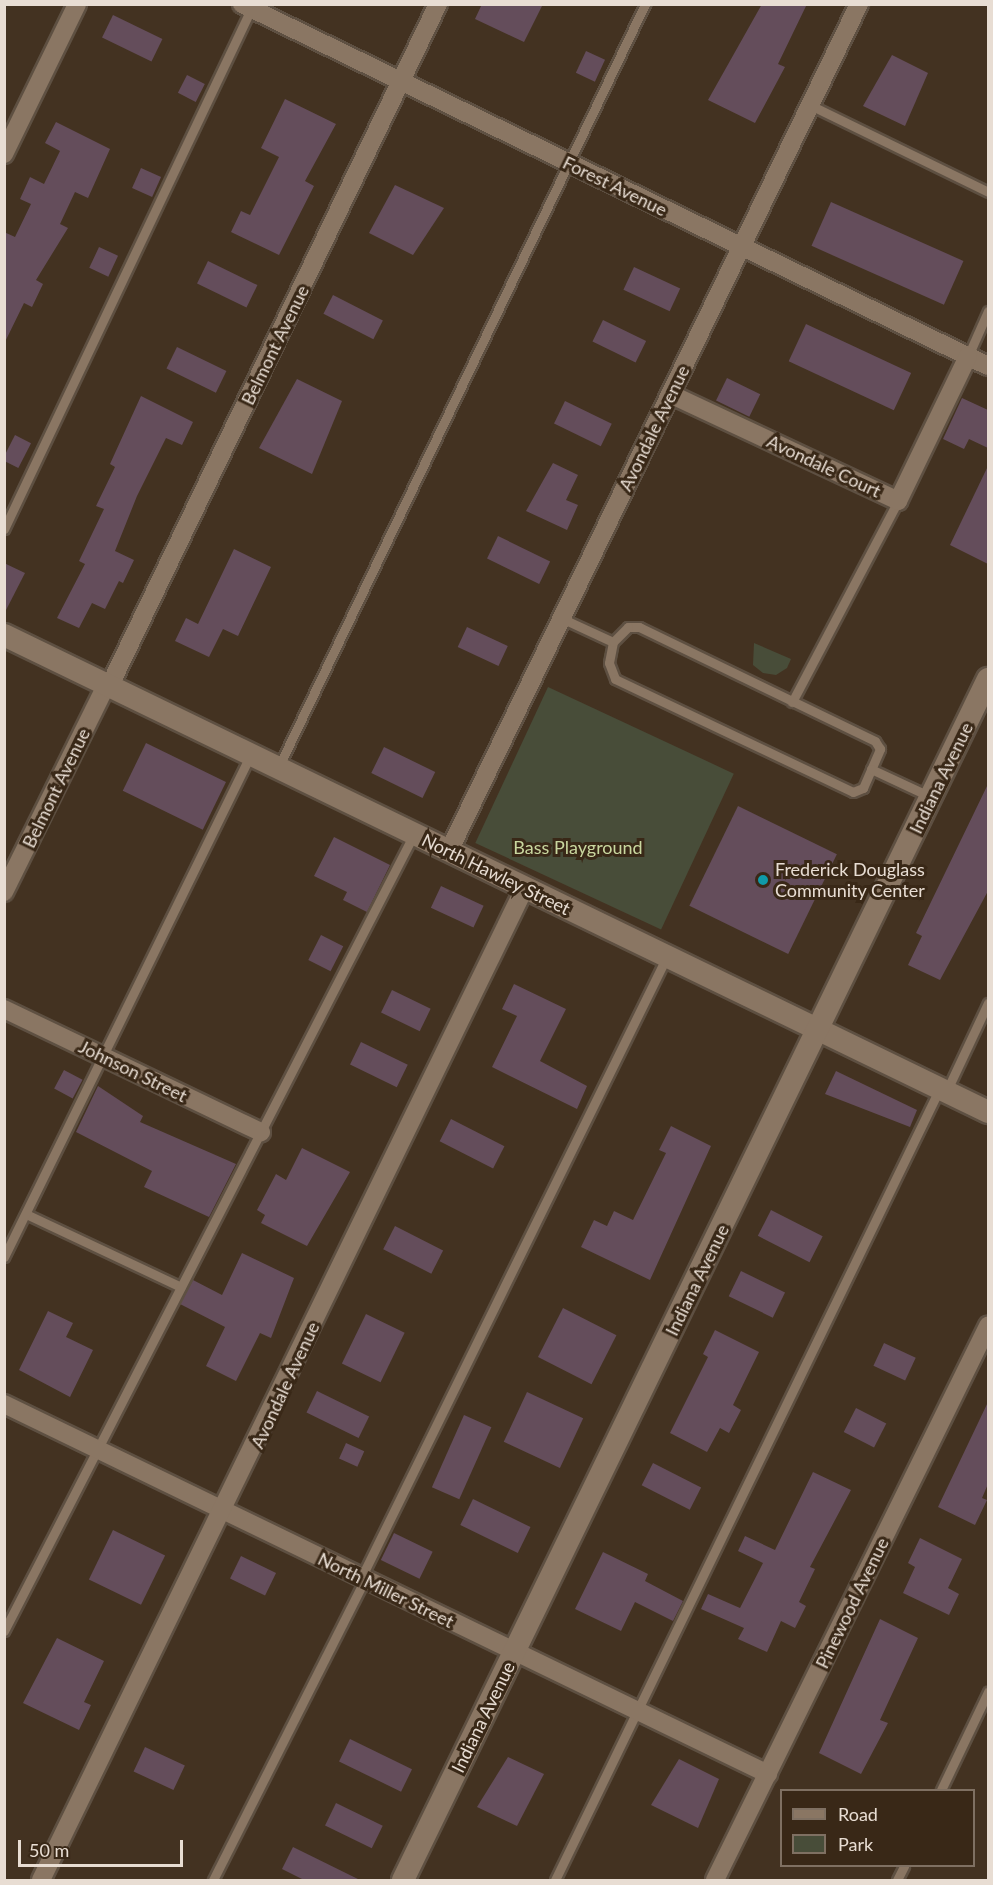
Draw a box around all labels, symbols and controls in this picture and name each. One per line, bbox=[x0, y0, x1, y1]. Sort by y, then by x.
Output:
street label: Forest Avenue bbox=[559, 151, 671, 221]
street label: Belmont Avenue bbox=[237, 281, 313, 409]
street label: Avondale Avenue bbox=[614, 361, 694, 495]
street label: Avondale Court bbox=[764, 430, 884, 502]
street label: Indiana Avenue bbox=[905, 719, 977, 837]
street label: Belmont Avenue bbox=[18, 724, 94, 852]
street label: North Hawley Street bbox=[418, 829, 574, 919]
park label: Bass Playground bbox=[513, 836, 643, 858]
place label: Frederick Douglass Community Center bbox=[775, 859, 925, 902]
marker: Frederick Douglass Community Center bbox=[756, 873, 770, 887]
street label: Johnson Street bbox=[75, 1036, 191, 1106]
street label: Indiana Avenue bbox=[661, 1221, 733, 1339]
street label: Avondale Avenue bbox=[246, 1318, 324, 1452]
street label: Pinewood Avenue bbox=[811, 1534, 893, 1672]
street label: North Miller Street bbox=[314, 1548, 458, 1632]
street label: Indiana Avenue bbox=[447, 1658, 519, 1776]
legend bbox=[780, 1789, 975, 1867]
text: Road bbox=[838, 1803, 878, 1825]
scale bar bbox=[21, 1828, 186, 1866]
text: Park bbox=[838, 1833, 873, 1855]
text: 50 m bbox=[29, 1839, 69, 1861]

